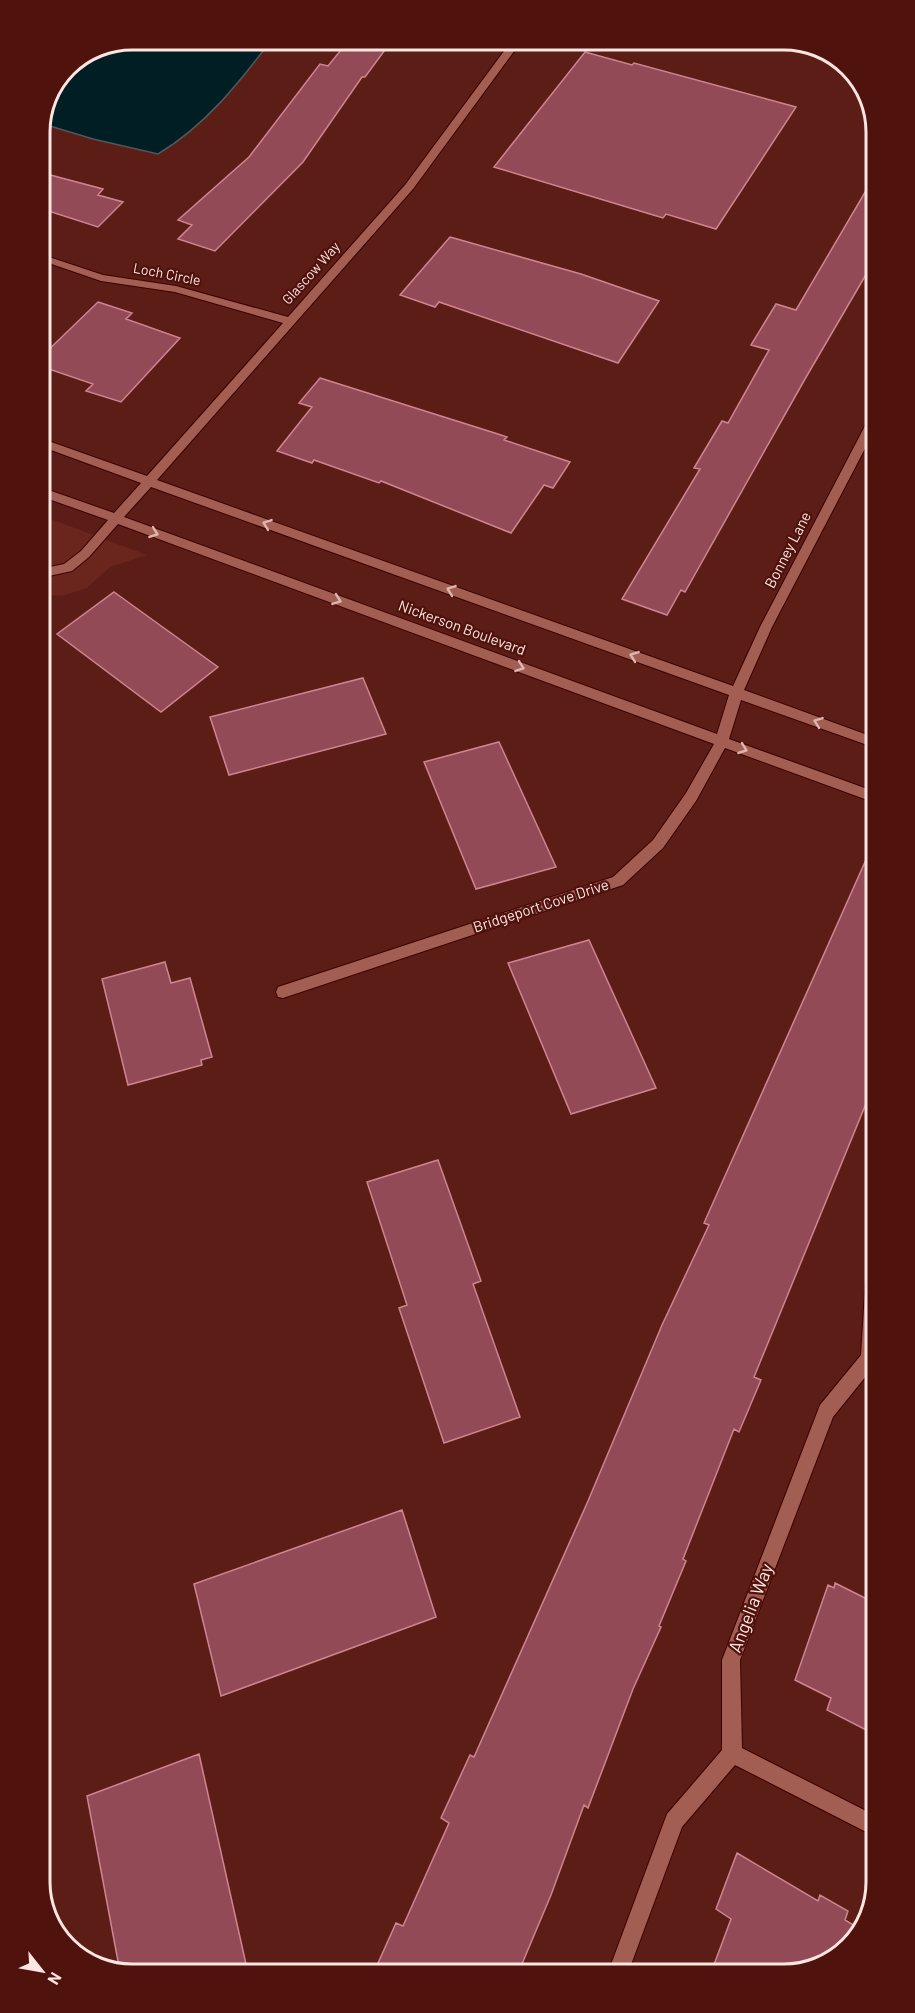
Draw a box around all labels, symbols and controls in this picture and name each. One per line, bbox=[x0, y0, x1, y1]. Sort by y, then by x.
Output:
street label: Glascow Way bbox=[278, 237, 344, 307]
street label: Loch Circle bbox=[132, 259, 202, 288]
street label: Bonney Lane bbox=[760, 508, 814, 591]
one-way arrow bbox=[262, 519, 273, 532]
one-way arrow bbox=[148, 525, 159, 538]
one-way arrow bbox=[446, 585, 457, 598]
one-way arrow bbox=[331, 592, 342, 605]
street label: Nickerson Boulevard bbox=[396, 596, 528, 658]
one-way arrow bbox=[629, 651, 640, 664]
one-way arrow bbox=[514, 660, 525, 672]
one-way arrow bbox=[813, 717, 824, 730]
one-way arrow bbox=[737, 742, 748, 754]
street label: Bridgeport Cove Drive bbox=[471, 875, 611, 935]
street label: Angelia Way bbox=[723, 1560, 777, 1655]
north arrow bbox=[12, 1941, 72, 2001]
text: N bbox=[44, 1970, 66, 1988]

